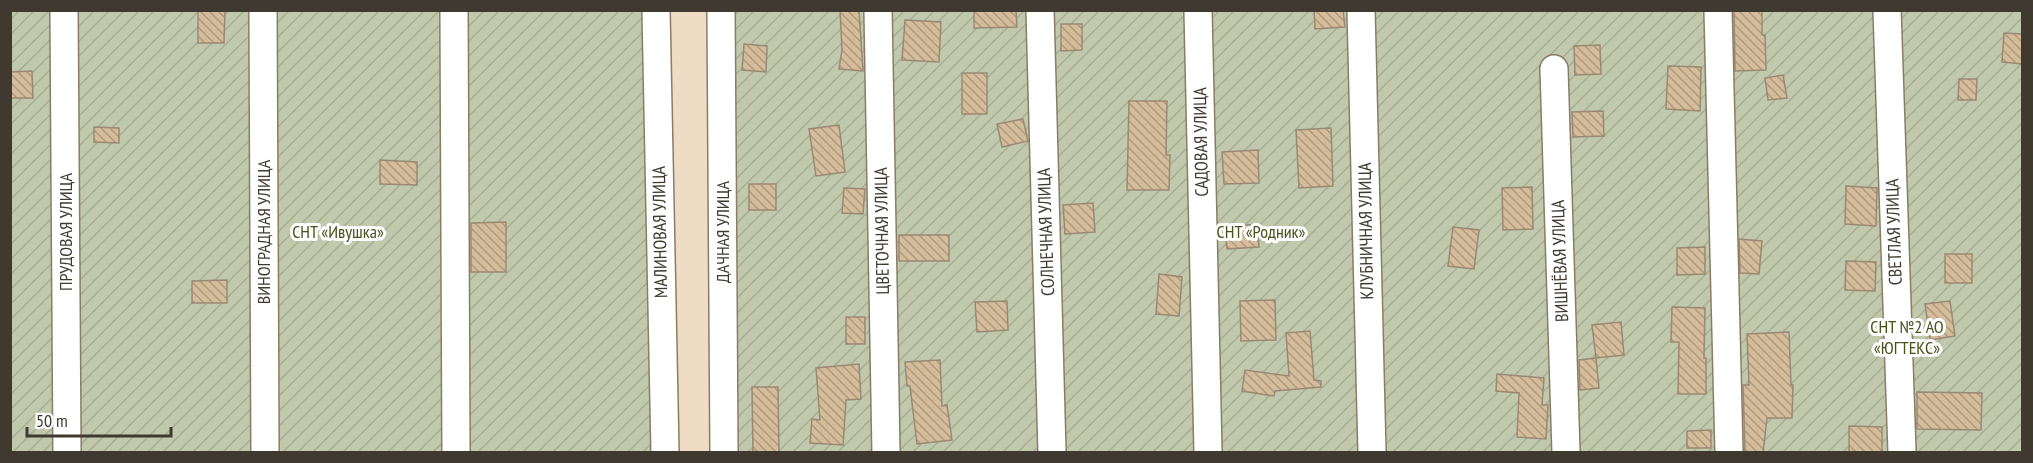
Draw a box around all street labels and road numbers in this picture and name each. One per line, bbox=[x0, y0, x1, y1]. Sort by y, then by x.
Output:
street label: САДОВАЯ УЛИЦА bbox=[1188, 87, 1213, 197]
street label: ВИНОГРАДНАЯ УЛИЦА bbox=[252, 159, 275, 304]
street label: КЛУБНИЧНАЯ УЛИЦА bbox=[1353, 162, 1378, 300]
street label: МАЛИНОВАЯ УЛИЦА bbox=[647, 165, 672, 298]
street label: ЦВЕТОЧНАЯ УЛИЦА bbox=[869, 167, 894, 295]
street label: СОЛНЕЧНАЯ УЛИЦА bbox=[1032, 167, 1059, 296]
street label: ПРУДОВАЯ УЛИЦА bbox=[54, 173, 77, 291]
street label: СВЕТЛАЯ УЛИЦА bbox=[1880, 178, 1907, 286]
street label: ДАЧНАЯ УЛИЦА bbox=[711, 181, 734, 283]
street label: ВИШНЁВАЯ УЛИЦА bbox=[1546, 199, 1573, 322]

